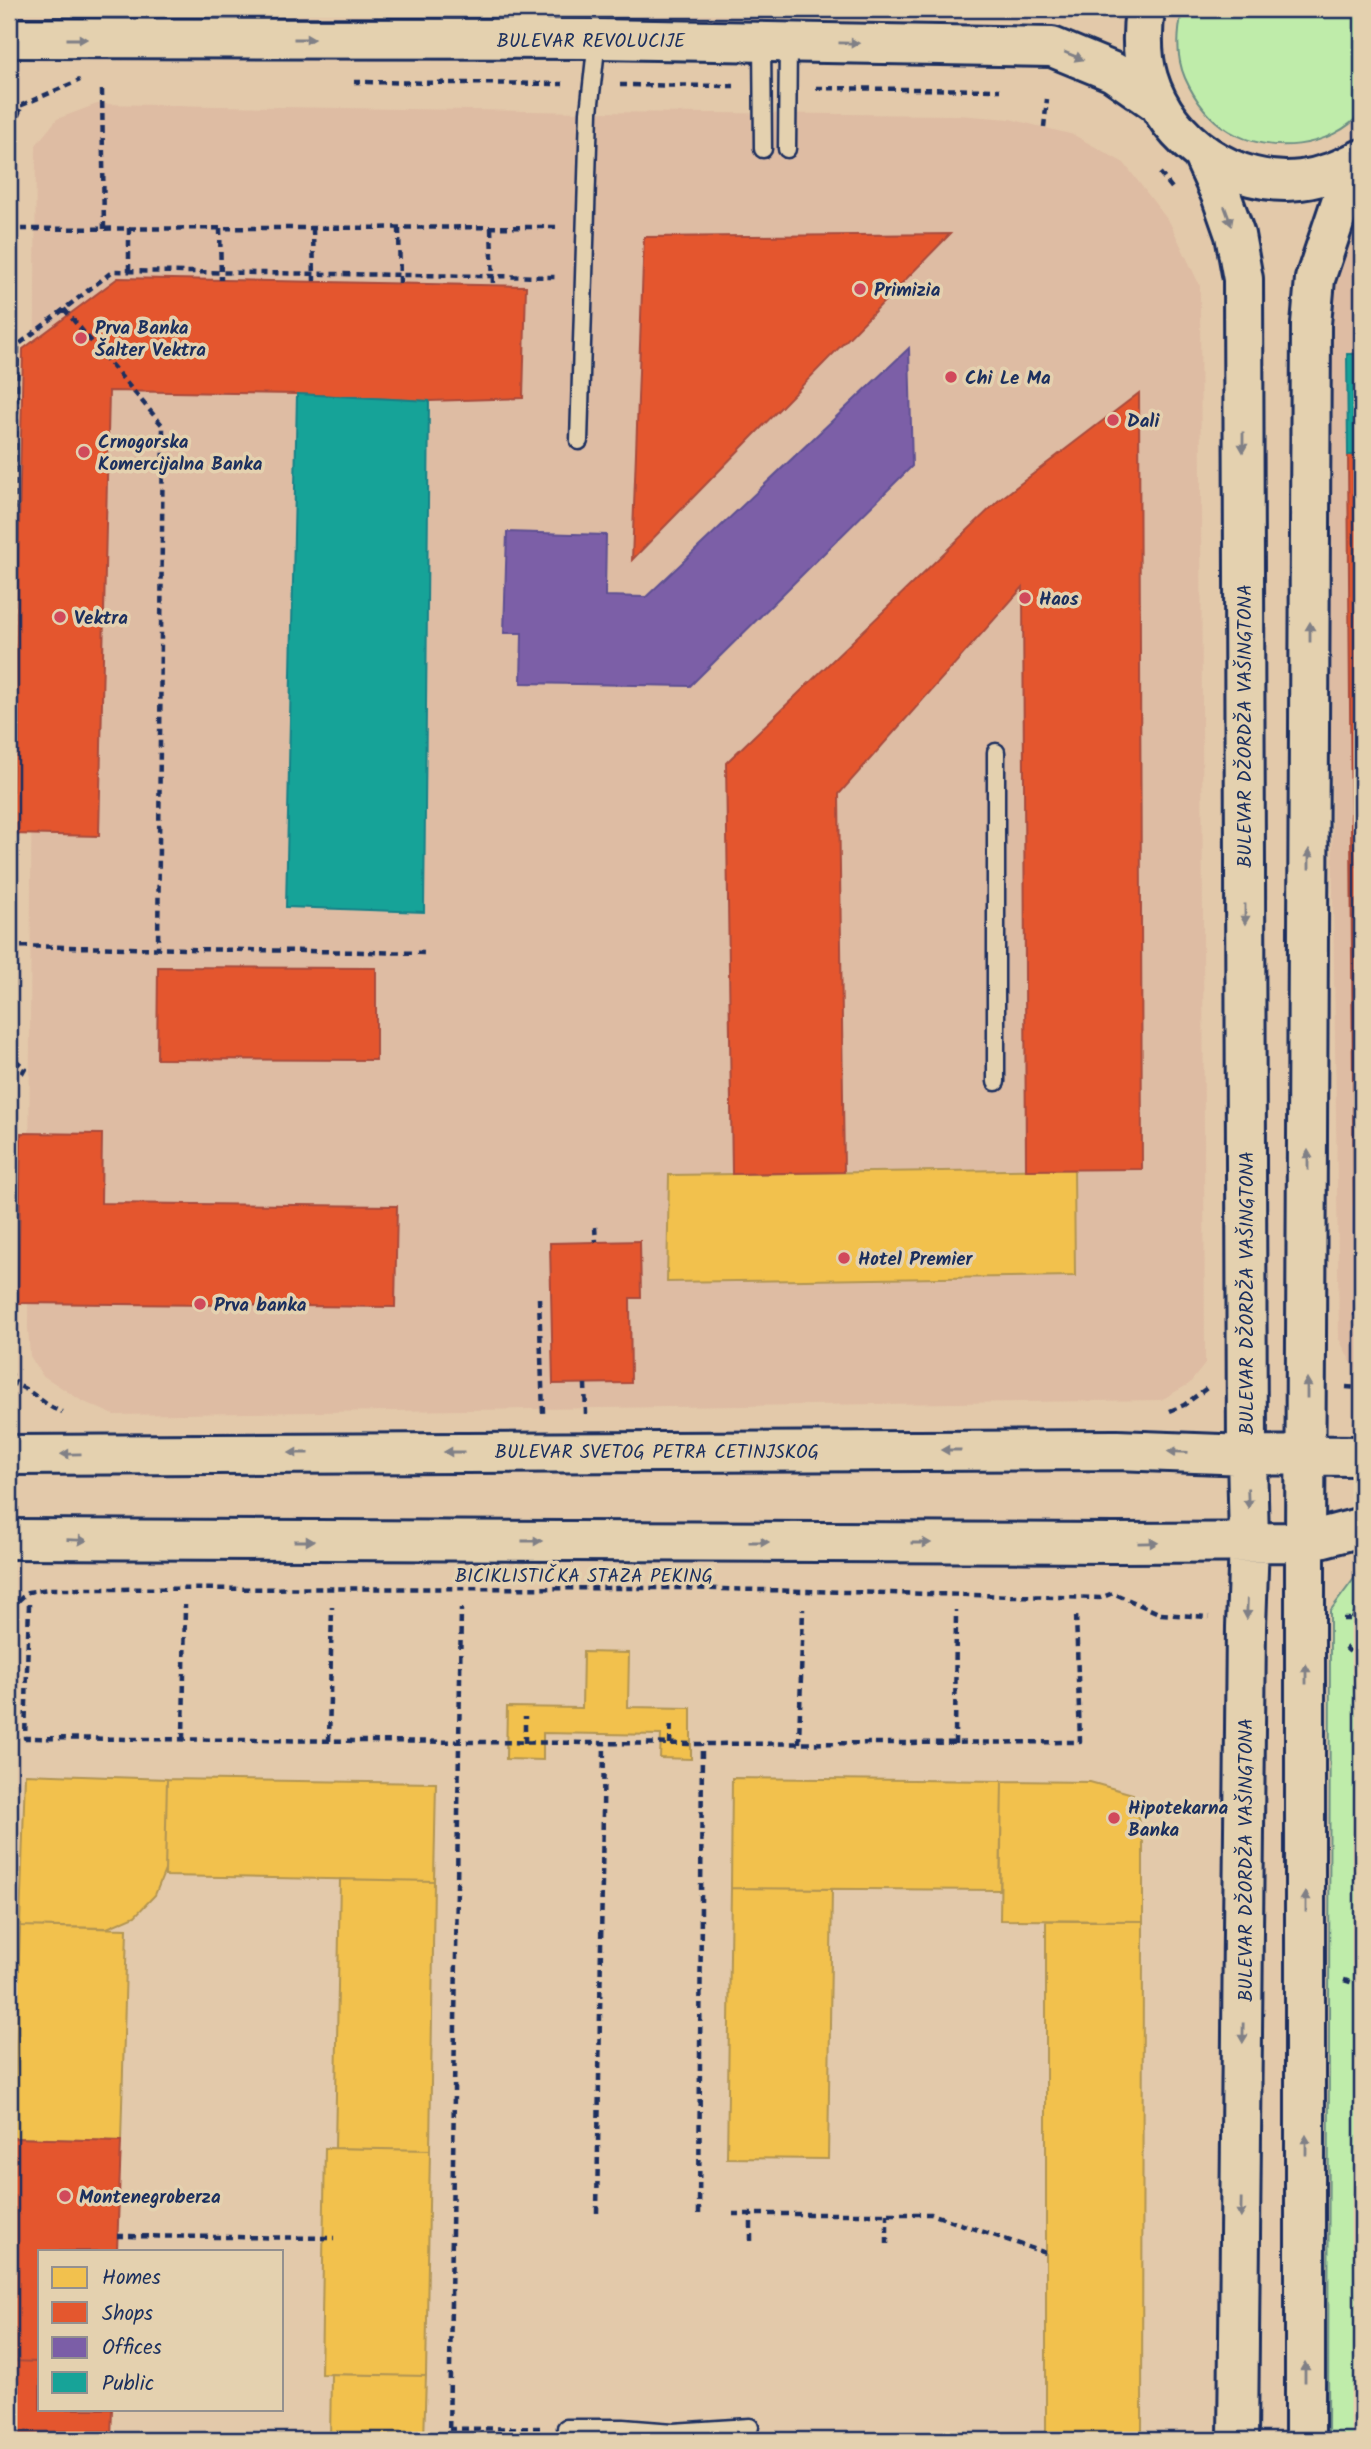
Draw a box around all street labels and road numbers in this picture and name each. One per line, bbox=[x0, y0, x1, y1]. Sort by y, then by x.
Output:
street label: BULEVAR REVOLUCIJE bbox=[497, 27, 686, 57]
street label: BULEVAR DŽORDŽA VAŠINGTONA bbox=[1231, 584, 1261, 868]
street label: BULEVAR DŽORDŽA VAŠINGTONA bbox=[1233, 1151, 1263, 1435]
street label: BULEVAR SVETOG PETRA CETINJSKOG bbox=[495, 1438, 819, 1468]
street label: BICIKLISTIČKA STAZA PEKING bbox=[455, 1562, 713, 1592]
street label: BULEVAR DŽORDŽA VAŠINGTONA bbox=[1232, 1718, 1262, 2002]

